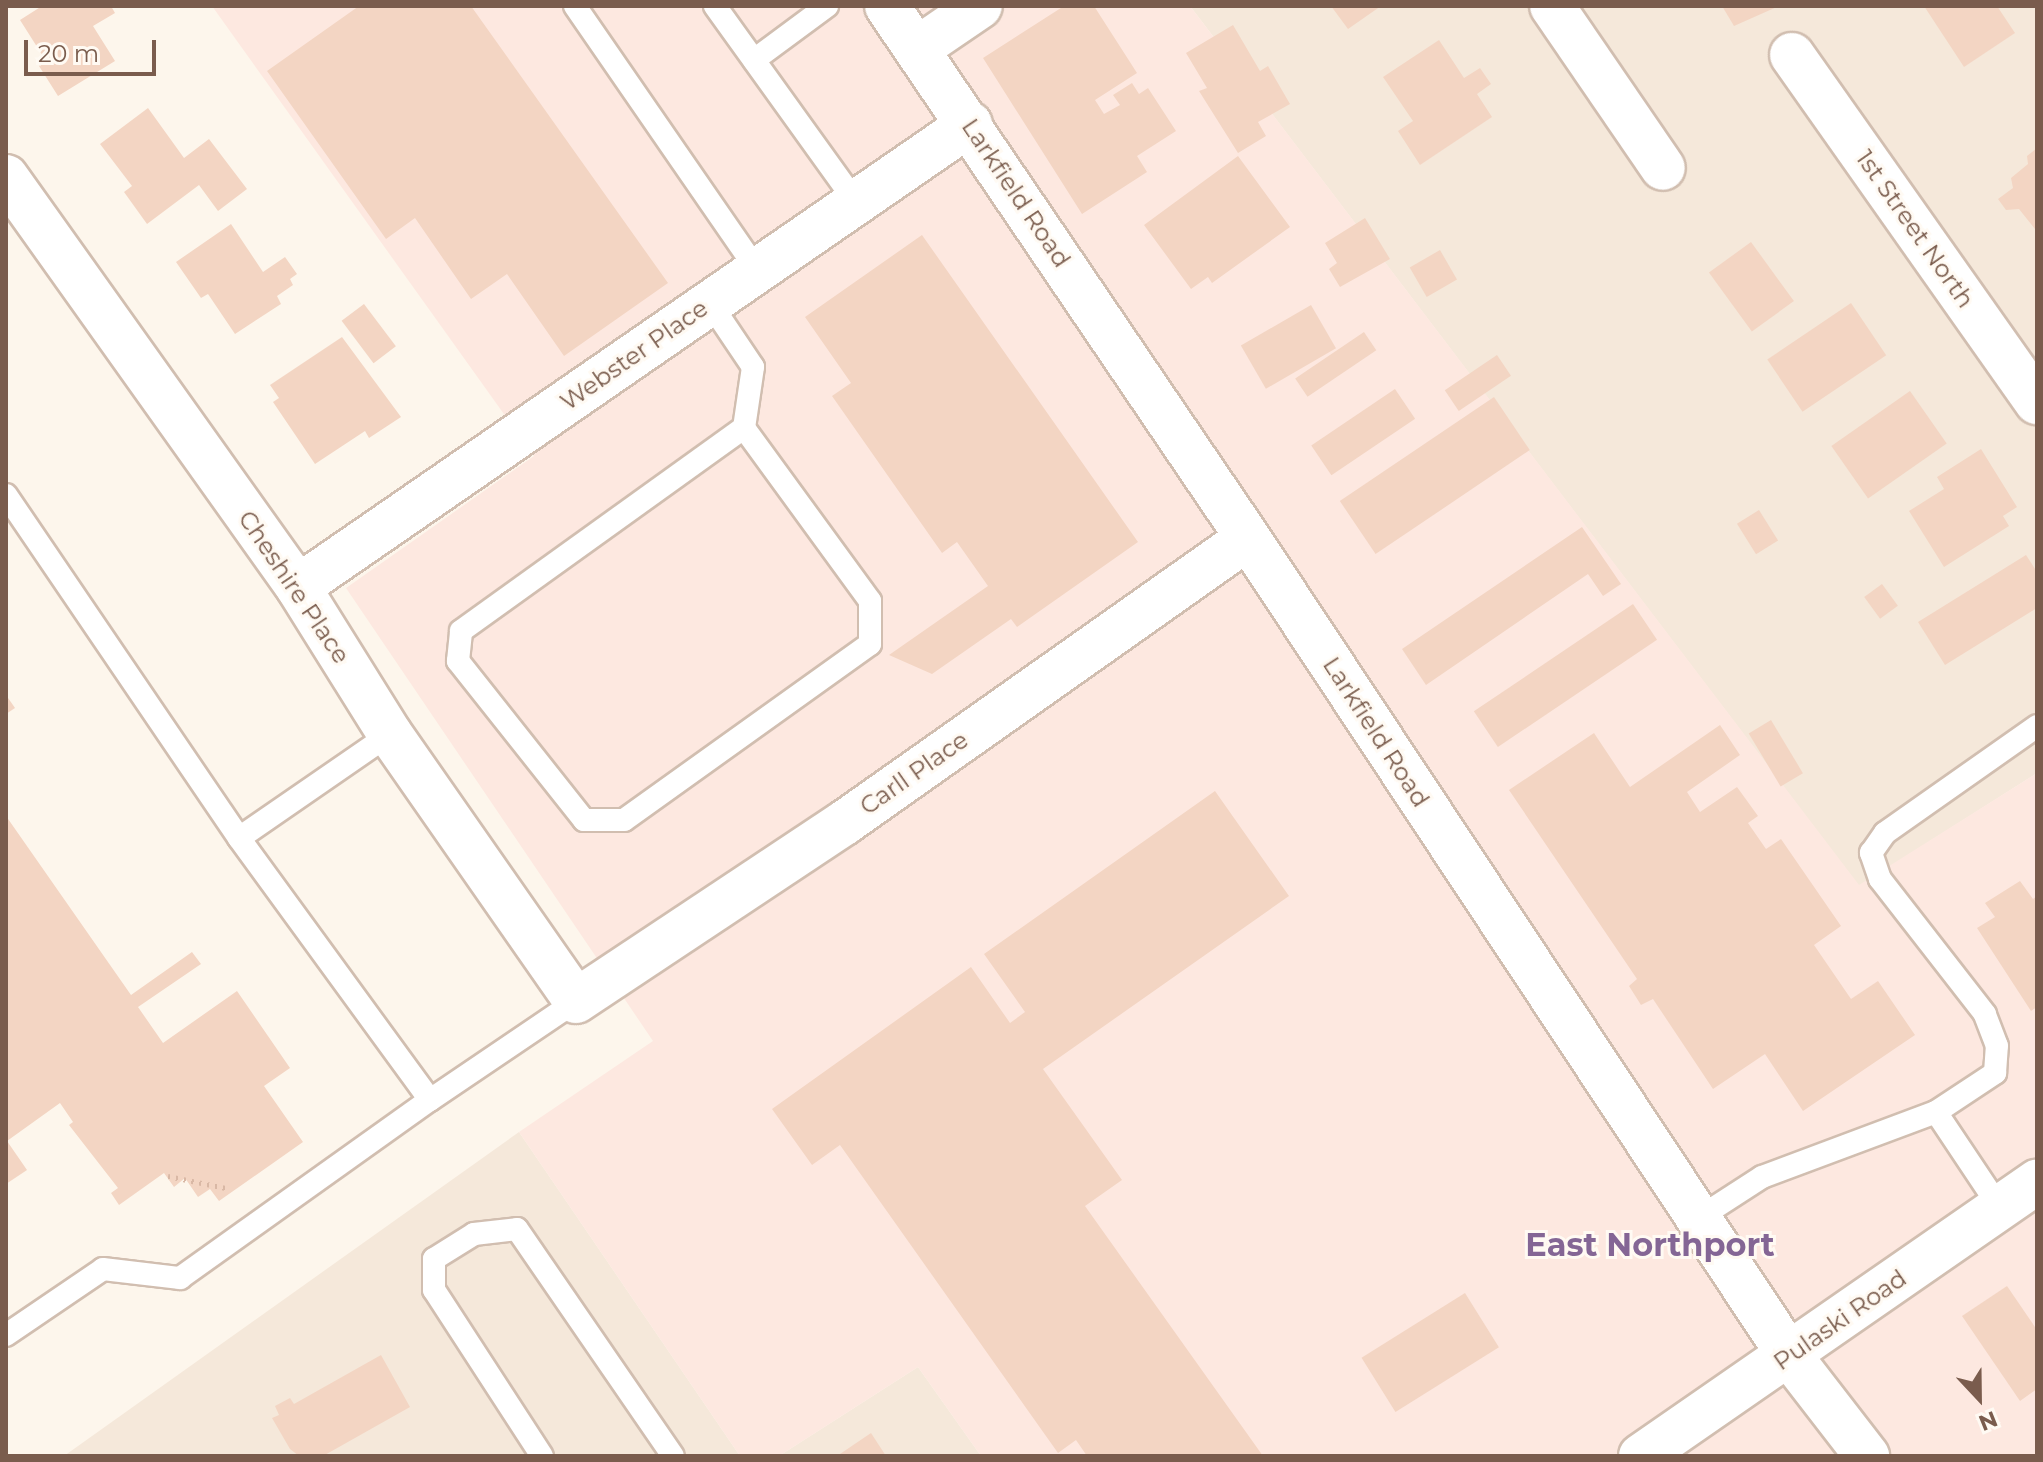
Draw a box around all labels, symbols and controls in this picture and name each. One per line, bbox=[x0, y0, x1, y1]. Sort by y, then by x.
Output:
scale bar bbox=[28, 24, 160, 74]
text: 20 m bbox=[38, 39, 99, 68]
street label: Larkfield Road bbox=[956, 113, 1076, 273]
street label: 1st Street North bbox=[1850, 145, 1980, 313]
street label: Webster Place bbox=[555, 294, 713, 416]
street label: Cheshire Place bbox=[232, 505, 356, 669]
street label: Larkfield Road bbox=[1317, 652, 1435, 812]
street label: Carll Place bbox=[854, 725, 974, 821]
district label: East Northport bbox=[1525, 1226, 1775, 1264]
street label: Pulaski Road bbox=[1768, 1264, 1912, 1376]
north arrow bbox=[1939, 1358, 2019, 1438]
text: N bbox=[1975, 1405, 2001, 1437]

